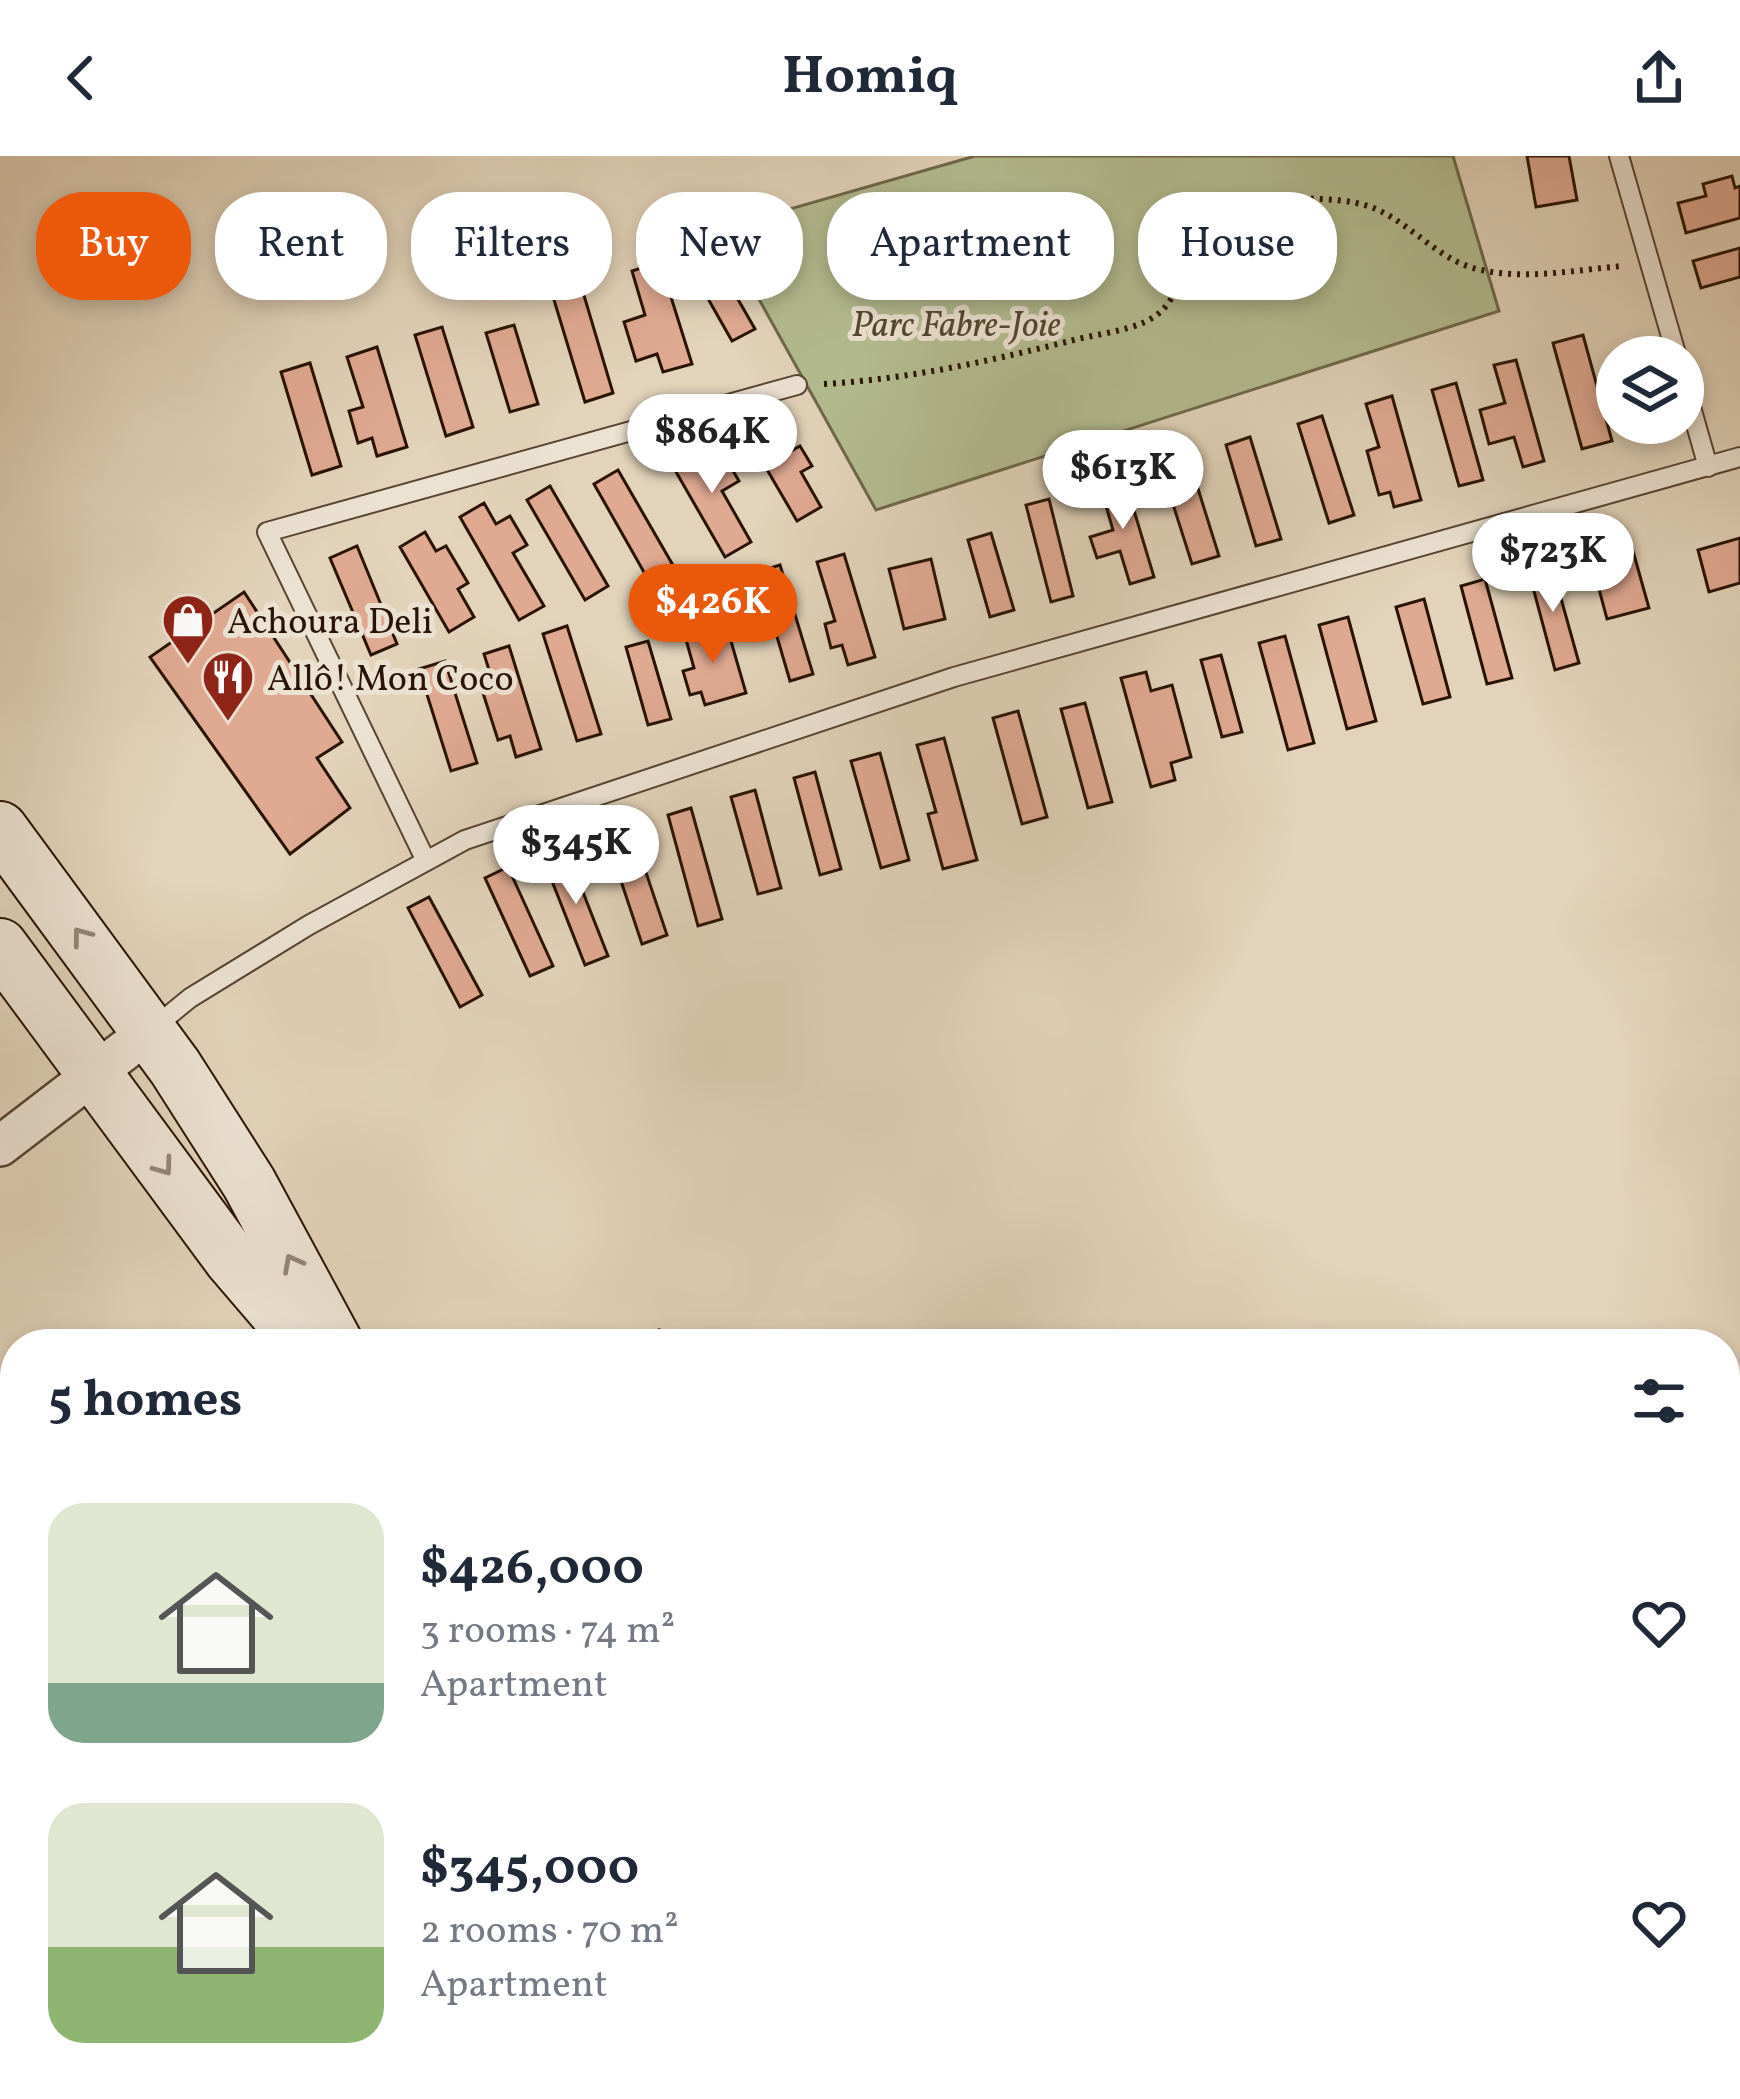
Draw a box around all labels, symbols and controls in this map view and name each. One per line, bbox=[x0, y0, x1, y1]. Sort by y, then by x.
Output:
text: Homiq bbox=[782, 41, 958, 116]
icon: back bbox=[48, 45, 114, 111]
icon: share bbox=[1626, 45, 1692, 111]
chip: Buy bbox=[36, 192, 191, 300]
chip: Rent bbox=[215, 192, 387, 300]
chip: Filters bbox=[411, 192, 612, 300]
chip: New bbox=[636, 192, 803, 300]
chip: Apartment bbox=[827, 192, 1114, 300]
chip: House bbox=[1138, 192, 1337, 300]
park label: Parc Fabre-Joie bbox=[851, 302, 1061, 352]
map controls bbox=[1596, 336, 1704, 444]
button: layers bbox=[1596, 336, 1704, 444]
pin: $864K bbox=[628, 394, 796, 496]
text: $864K bbox=[654, 406, 770, 460]
pin: $613K bbox=[1039, 430, 1207, 532]
text: $613K bbox=[1070, 442, 1176, 496]
pin: $723K bbox=[1469, 513, 1637, 615]
text: $723K bbox=[1499, 525, 1607, 579]
pin: $426K bbox=[629, 564, 797, 666]
text: $426K bbox=[655, 576, 771, 630]
shop icon: Achoura Deli bbox=[160, 592, 216, 666]
place label: Achoura Deli bbox=[227, 599, 433, 649]
restaurant icon: Allô! Mon Coco bbox=[200, 649, 256, 723]
place label: Allô! Mon Coco bbox=[267, 656, 514, 706]
pin: $345K bbox=[492, 805, 660, 907]
text: $345K bbox=[520, 817, 632, 871]
one-way arrow bbox=[74, 928, 96, 949]
one-way arrow bbox=[150, 1154, 172, 1176]
one-way arrow bbox=[283, 1255, 306, 1276]
text: 5 homes bbox=[48, 1366, 242, 1437]
icon: filters bbox=[1626, 1368, 1692, 1434]
text: $426,000 bbox=[420, 1534, 644, 1605]
icon: home bbox=[144, 1551, 288, 1695]
icon: heart bbox=[1626, 1590, 1692, 1656]
text: 3 rooms · 74 m² bbox=[420, 1605, 675, 1659]
text: Apartment bbox=[420, 1659, 608, 1713]
text: $345,000 bbox=[420, 1834, 639, 1905]
icon: home bbox=[144, 1851, 288, 1995]
icon: heart bbox=[1626, 1890, 1692, 1956]
text: 2 rooms · 70 m² bbox=[420, 1905, 679, 1959]
text: Apartment bbox=[420, 1959, 608, 2013]

